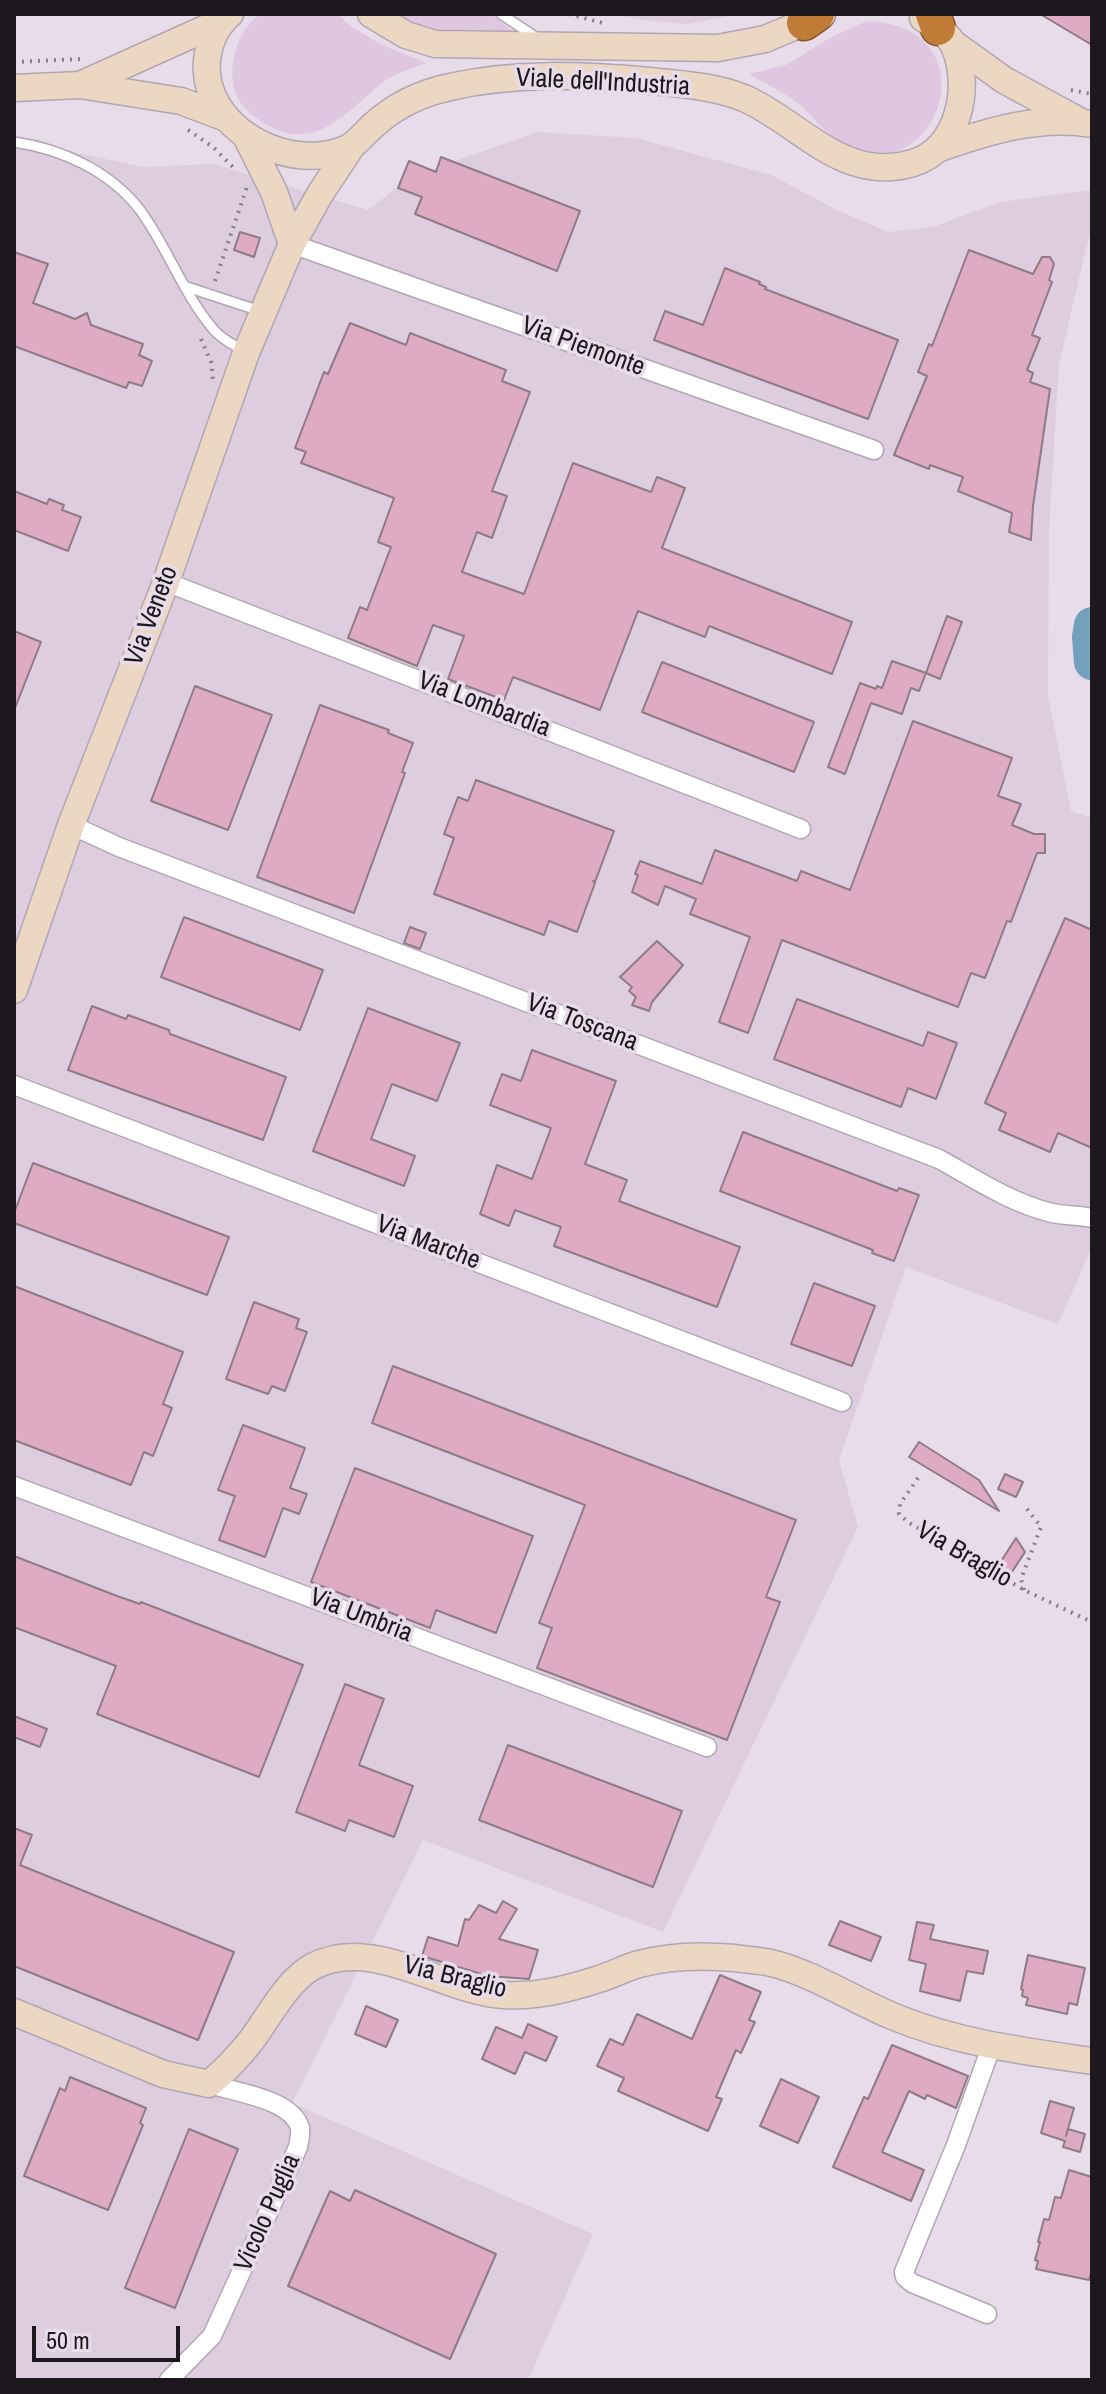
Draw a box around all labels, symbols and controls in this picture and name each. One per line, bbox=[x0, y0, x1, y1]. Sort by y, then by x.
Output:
street label: Viale dell'Industria bbox=[515, 63, 691, 103]
street label: Via Piemonte bbox=[517, 310, 649, 384]
street label: Via Veneto bbox=[119, 562, 185, 670]
street label: Via Lombardia bbox=[413, 665, 555, 745]
street label: Via Toscana bbox=[522, 987, 642, 1059]
street label: Via Marche bbox=[372, 1209, 484, 1277]
street label: Via Braglio bbox=[911, 1515, 1017, 1595]
street label: Via Umbria bbox=[305, 1582, 417, 1650]
street label: Via Braglio bbox=[400, 1950, 510, 2006]
street label: Vicolo Puglia bbox=[228, 2149, 308, 2277]
scale bar bbox=[36, 2310, 184, 2360]
text: 50 m bbox=[46, 2324, 90, 2356]

